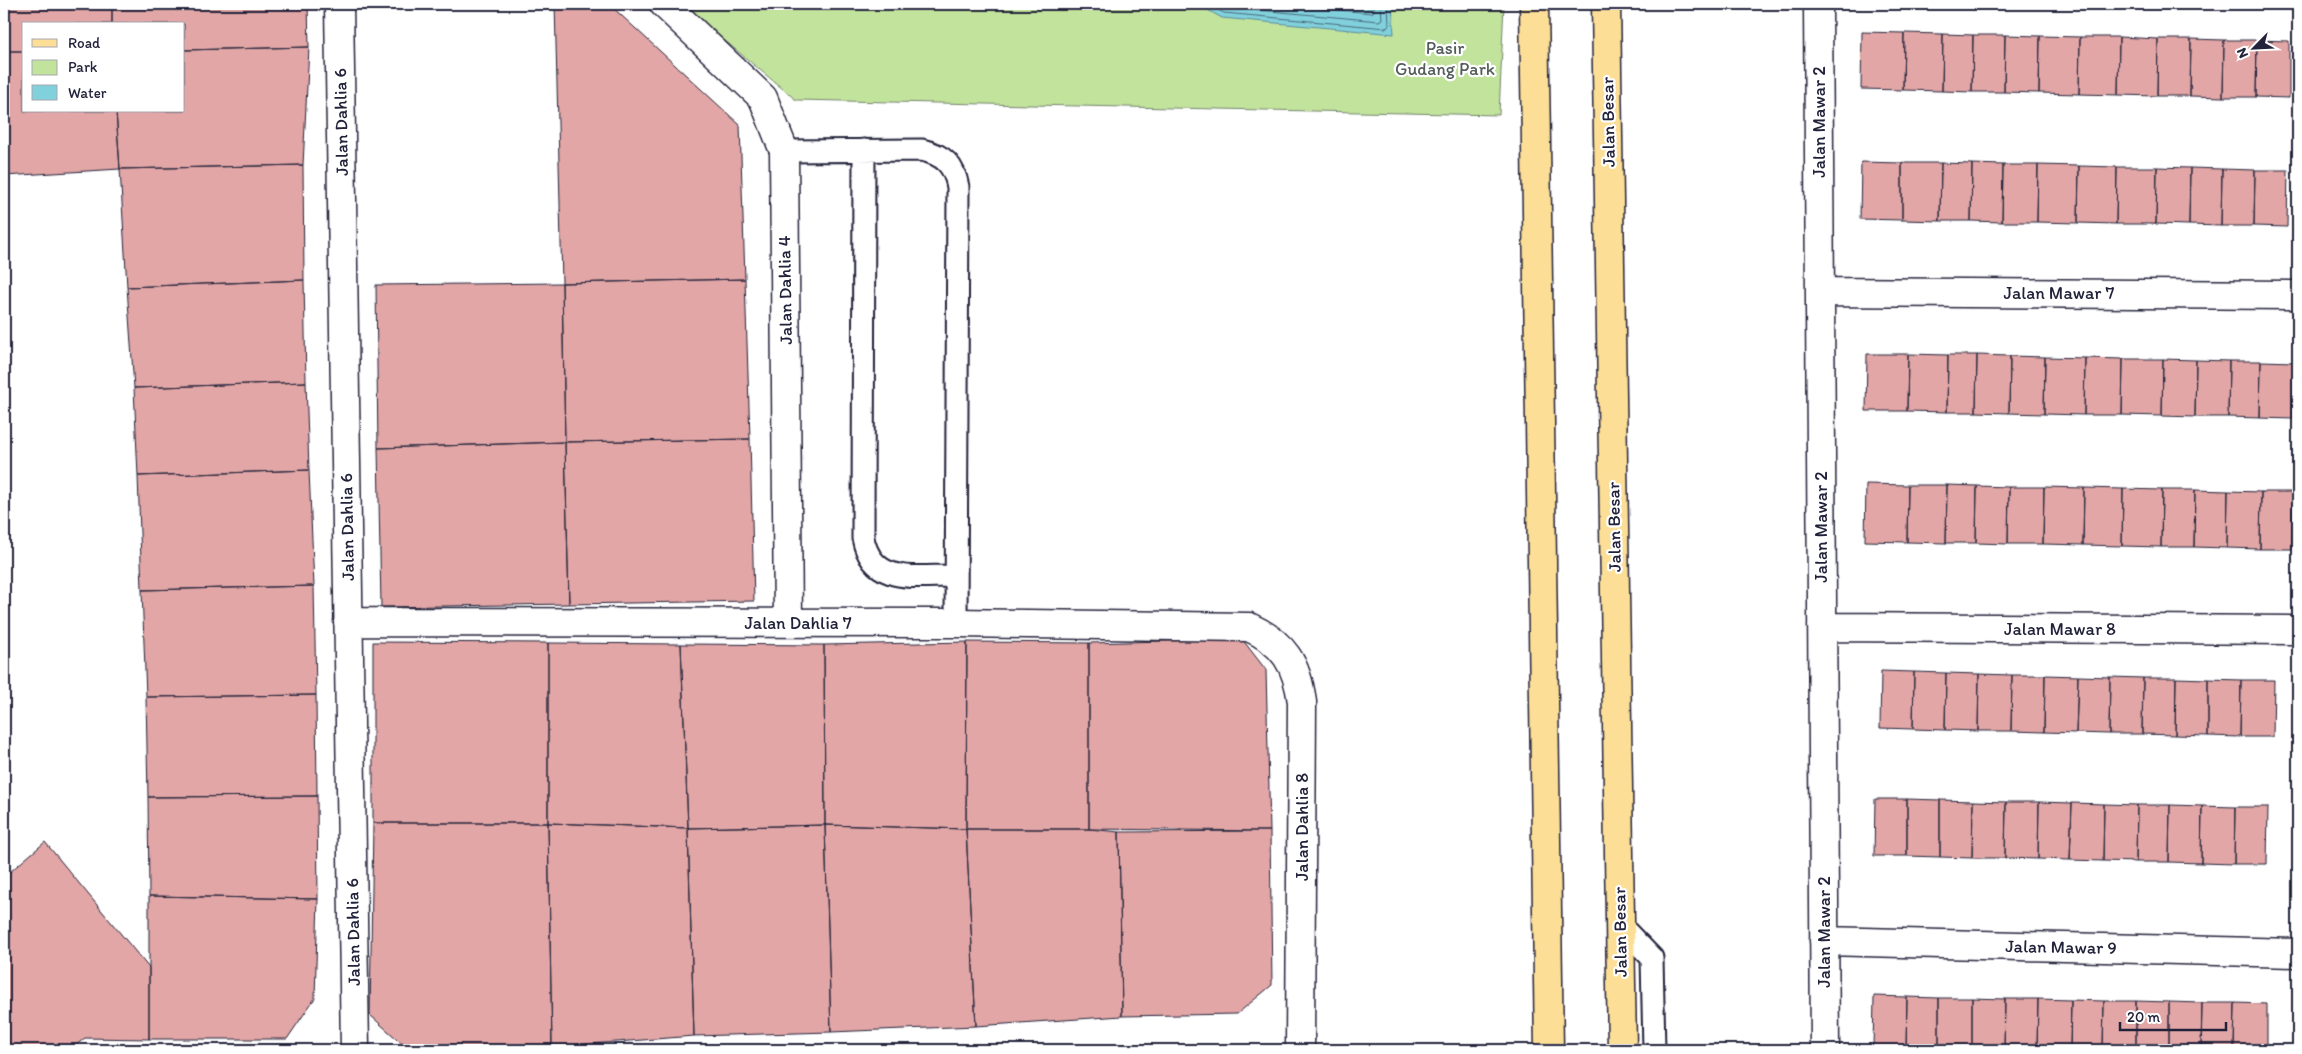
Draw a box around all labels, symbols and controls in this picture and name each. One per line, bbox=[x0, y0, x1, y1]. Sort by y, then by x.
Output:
legend bbox=[22, 22, 185, 112]
north arrow bbox=[2230, 22, 2280, 72]
text: Road bbox=[68, 34, 101, 52]
park label: Pasir Gudang Park bbox=[1395, 37, 1495, 80]
text: N bbox=[2233, 45, 2252, 61]
text: Park bbox=[68, 58, 98, 76]
street label: Jalan Mawar 2 bbox=[1808, 66, 1830, 178]
street label: Jalan Dahlia 6 bbox=[329, 68, 353, 176]
street label: Jalan Besar bbox=[1596, 76, 1620, 167]
text: Water bbox=[68, 84, 107, 102]
street label: Jalan Dahlia 4 bbox=[773, 235, 797, 345]
street label: Jalan Mawar 7 bbox=[2003, 282, 2115, 304]
street label: Jalan Mawar 2 bbox=[1810, 471, 1832, 583]
street label: Jalan Dahlia 6 bbox=[335, 473, 359, 581]
street label: Jalan Besar bbox=[1602, 481, 1626, 572]
street label: Jalan Dahlia 7 bbox=[744, 612, 852, 634]
street label: Jalan Mawar 8 bbox=[2004, 618, 2116, 640]
street label: Jalan Dahlia 8 bbox=[1291, 773, 1313, 881]
street label: Jalan Mawar 2 bbox=[1813, 876, 1835, 988]
street label: Jalan Dahlia 6 bbox=[341, 878, 365, 986]
street label: Jalan Besar bbox=[1608, 886, 1632, 977]
street label: Jalan Mawar 9 bbox=[2005, 935, 2117, 959]
scale bar bbox=[2120, 999, 2226, 1031]
text: 20 m bbox=[2127, 1008, 2161, 1026]

